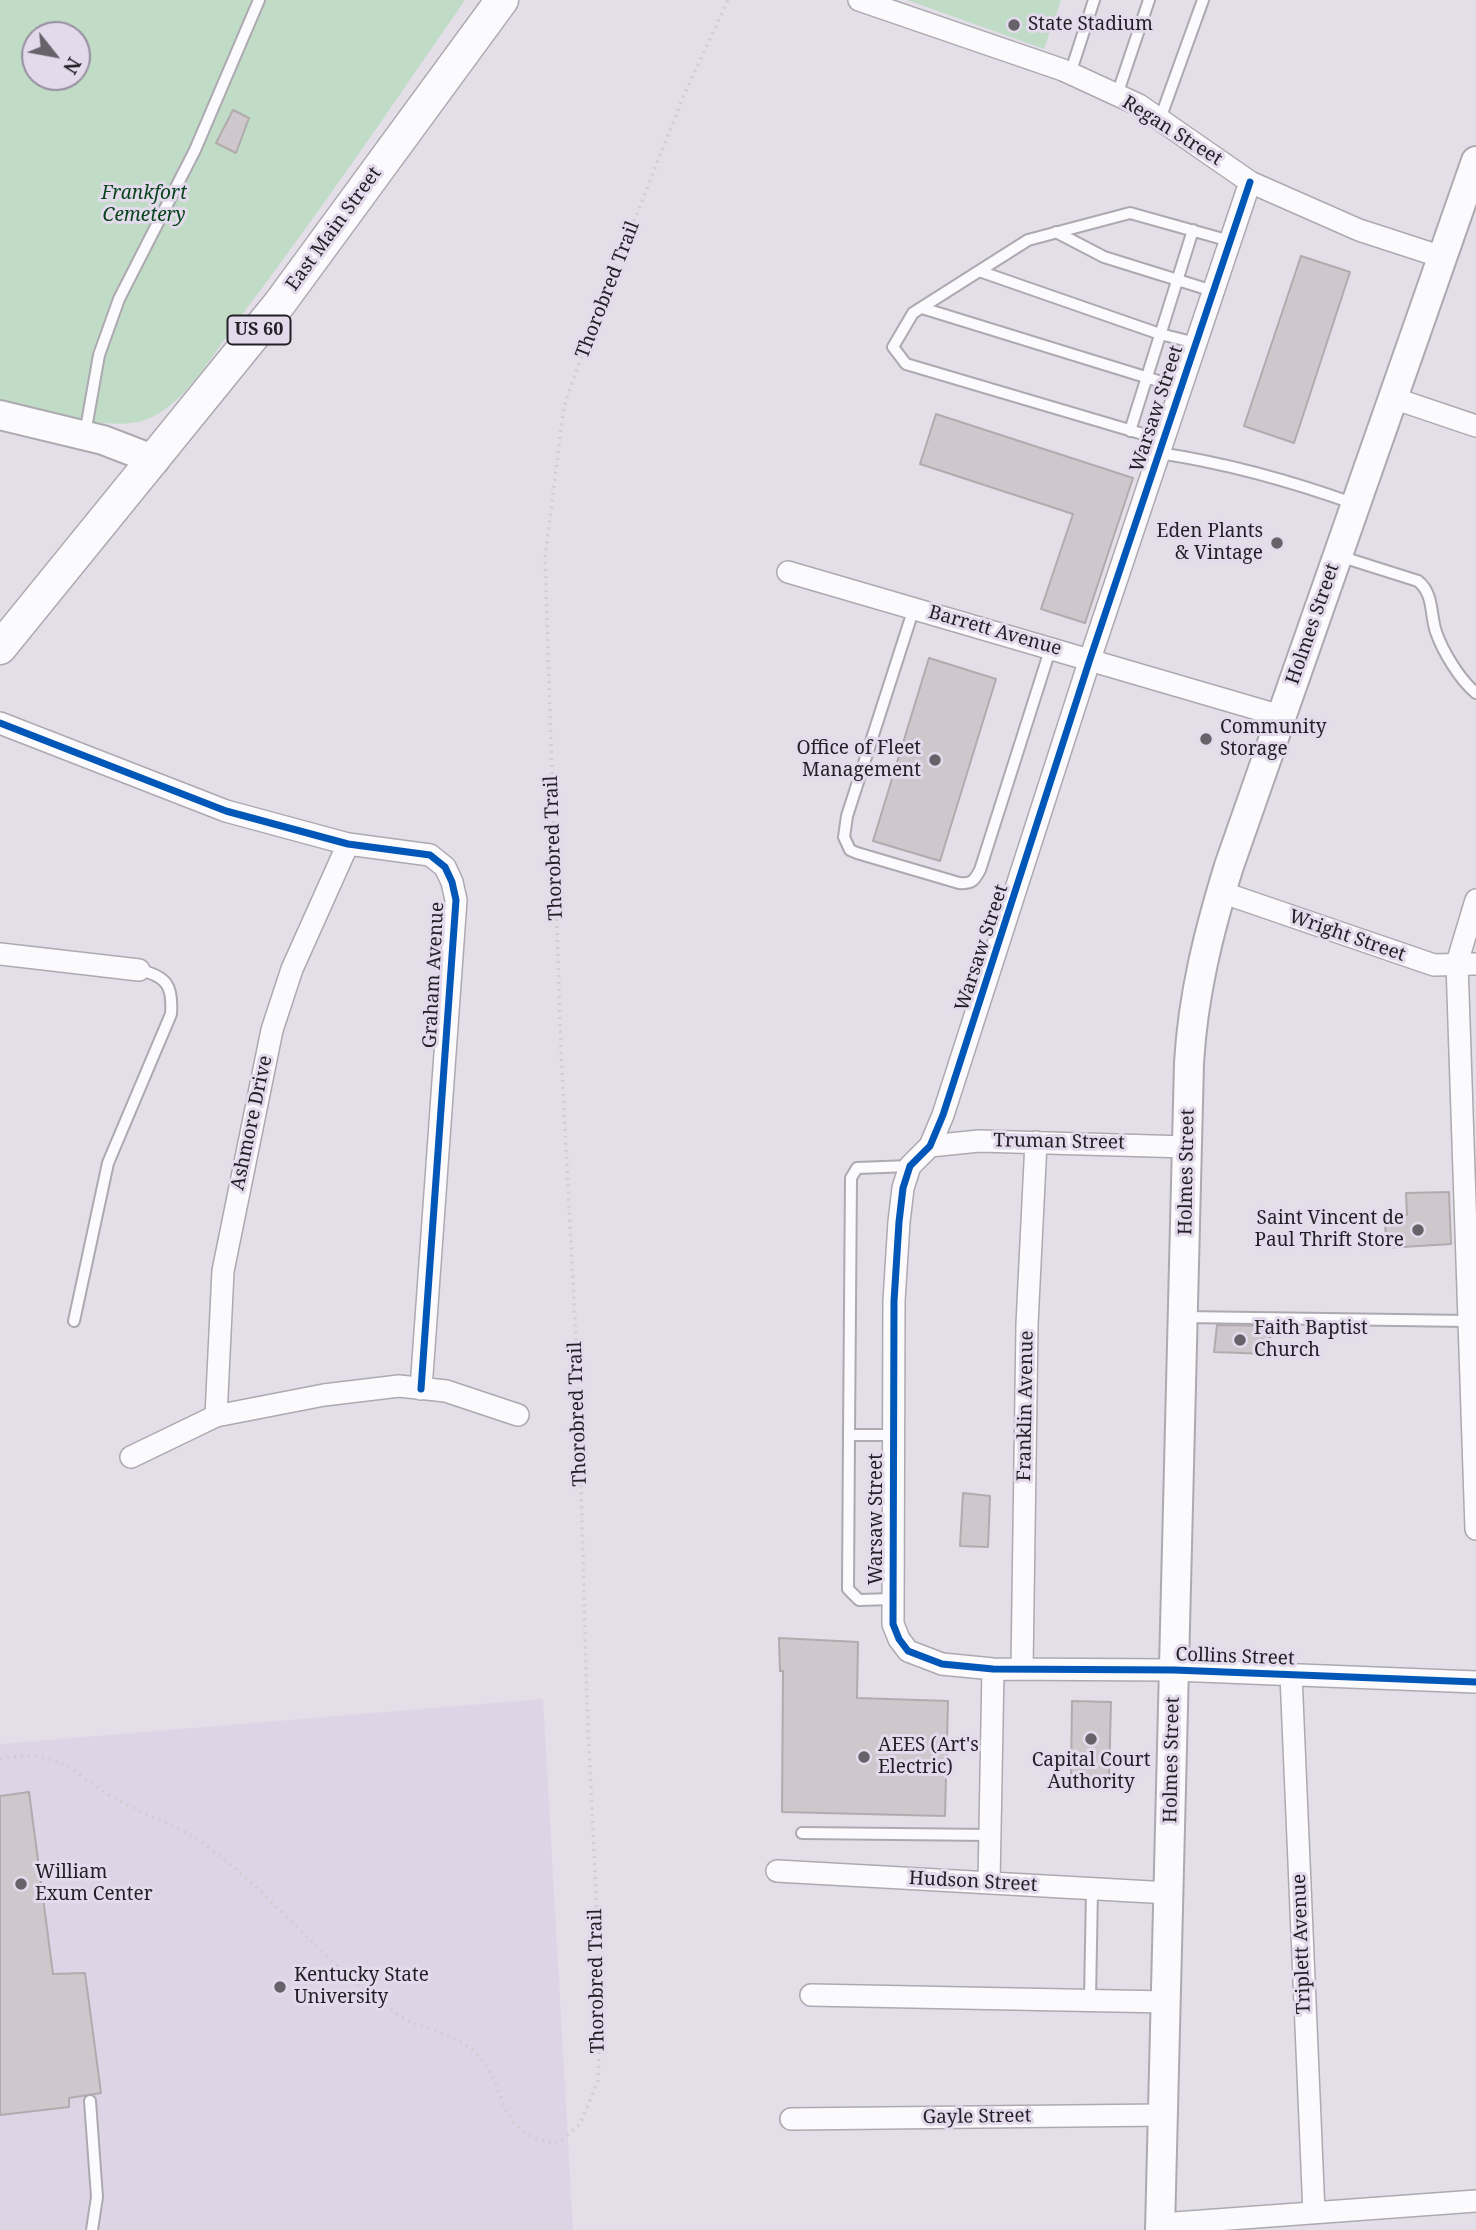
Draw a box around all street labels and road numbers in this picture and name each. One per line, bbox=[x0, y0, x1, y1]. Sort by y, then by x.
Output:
street label: Regan Street bbox=[1118, 91, 1226, 171]
street label: East Main Street bbox=[281, 163, 387, 295]
street label: Thorobred Trail bbox=[571, 218, 645, 362]
road number: US 60 bbox=[228, 316, 290, 344]
street label: Warsaw Street bbox=[1126, 343, 1188, 475]
street label: Holmes Street bbox=[1282, 560, 1344, 688]
street label: Barrett Avenue bbox=[926, 601, 1064, 661]
street label: Thorobred Trail bbox=[540, 775, 568, 921]
street label: Warsaw Street bbox=[951, 882, 1013, 1014]
street label: Graham Avenue bbox=[419, 901, 449, 1049]
street label: Wright Street bbox=[1286, 905, 1408, 967]
street label: Ashmore Drive bbox=[227, 1054, 277, 1192]
street label: Holmes Street bbox=[1174, 1109, 1200, 1235]
street label: Truman Street bbox=[993, 1129, 1125, 1155]
street label: Franklin Avenue bbox=[1013, 1330, 1039, 1482]
street label: Thorobred Trail bbox=[564, 1341, 592, 1487]
street label: Warsaw Street bbox=[866, 1453, 888, 1585]
street label: Collins Street bbox=[1175, 1644, 1295, 1670]
street label: Holmes Street bbox=[1159, 1697, 1185, 1823]
street label: Hudson Street bbox=[908, 1867, 1038, 1897]
street label: Triplett Avenue bbox=[1288, 1873, 1316, 2015]
street label: Thorobred Trail bbox=[584, 1908, 610, 2054]
street label: Gayle Street bbox=[923, 2105, 1031, 2129]

